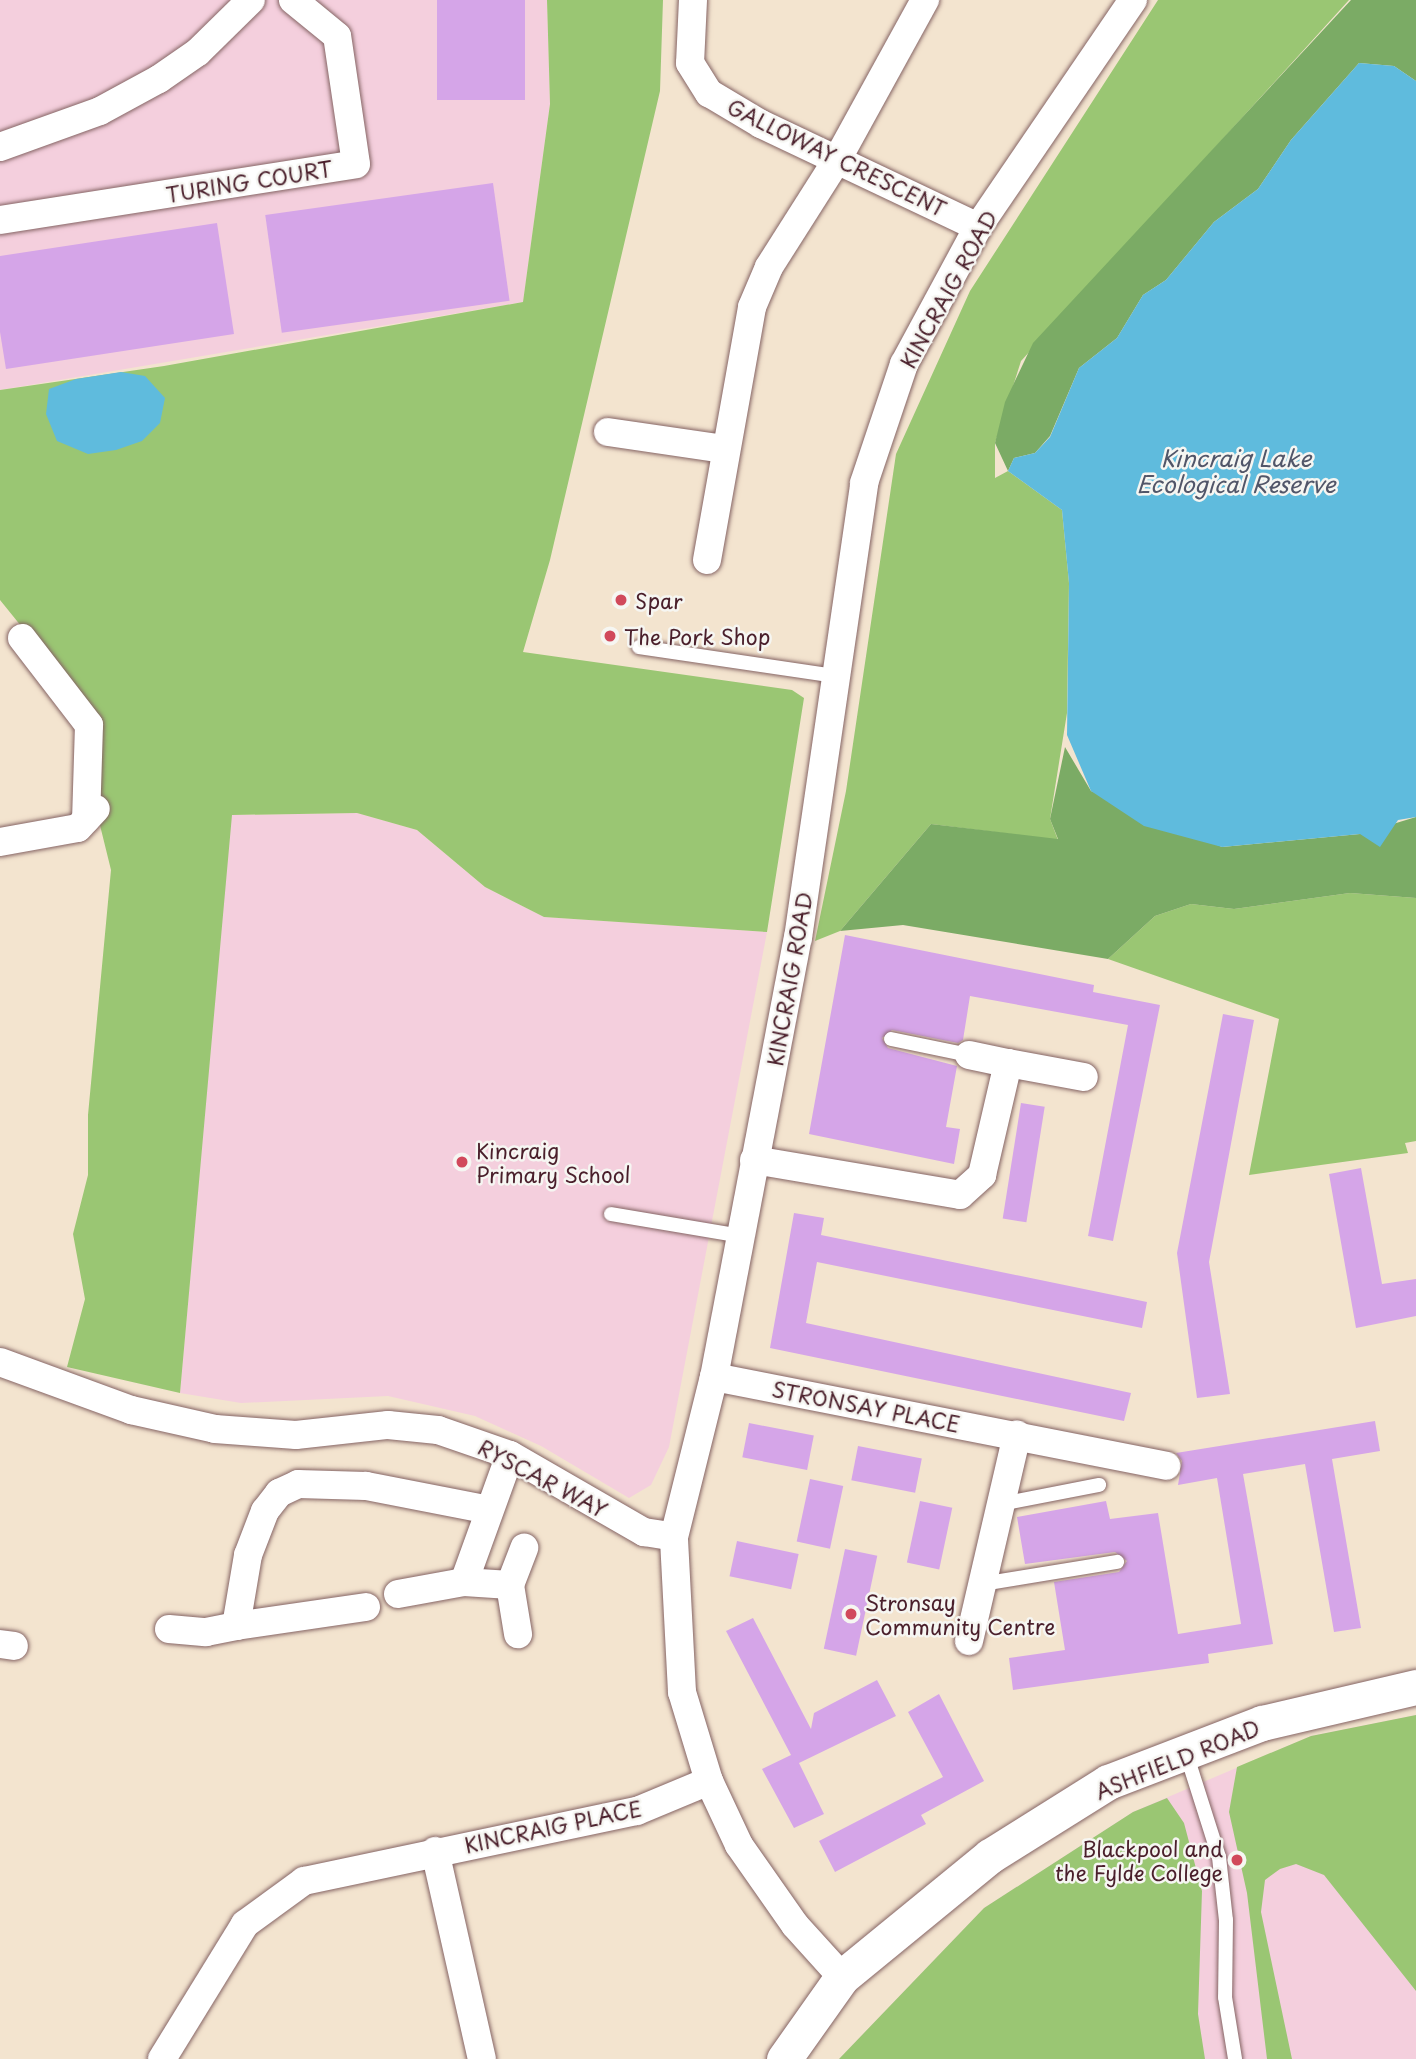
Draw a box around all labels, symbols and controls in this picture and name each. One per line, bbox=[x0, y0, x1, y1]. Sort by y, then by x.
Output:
street label: GALLOWAY CRESCENT bbox=[723, 93, 951, 221]
street label: TURING COURT bbox=[163, 155, 335, 207]
street label: KINCRAIG ROAD bbox=[894, 206, 1002, 372]
water label: Kincraig Lake Ecological Reserve bbox=[1135, 444, 1337, 498]
place label: Spar bbox=[635, 587, 682, 613]
marker: Spar bbox=[613, 592, 629, 608]
place label: The Pork Shop bbox=[624, 623, 771, 649]
marker: The Pork Shop bbox=[602, 628, 618, 644]
street label: KINCRAIG ROAD bbox=[761, 890, 817, 1068]
place label: Kincraig Primary School bbox=[476, 1137, 631, 1187]
marker: Kincraig Primary School bbox=[454, 1154, 470, 1170]
street label: STRONSAY PLACE bbox=[770, 1375, 962, 1437]
street label: RYSCAR WAY bbox=[474, 1433, 612, 1523]
place label: Stronsay Community Centre bbox=[865, 1589, 1058, 1639]
marker: Stronsay Community Centre bbox=[843, 1606, 859, 1622]
street label: ASHFIELD ROAD bbox=[1091, 1715, 1263, 1803]
street label: KINCRAIG PLACE bbox=[462, 1795, 644, 1857]
place label: Blackpool and the Fylde College bbox=[1052, 1835, 1223, 1885]
marker: Blackpool and the Fylde College bbox=[1229, 1852, 1245, 1868]

